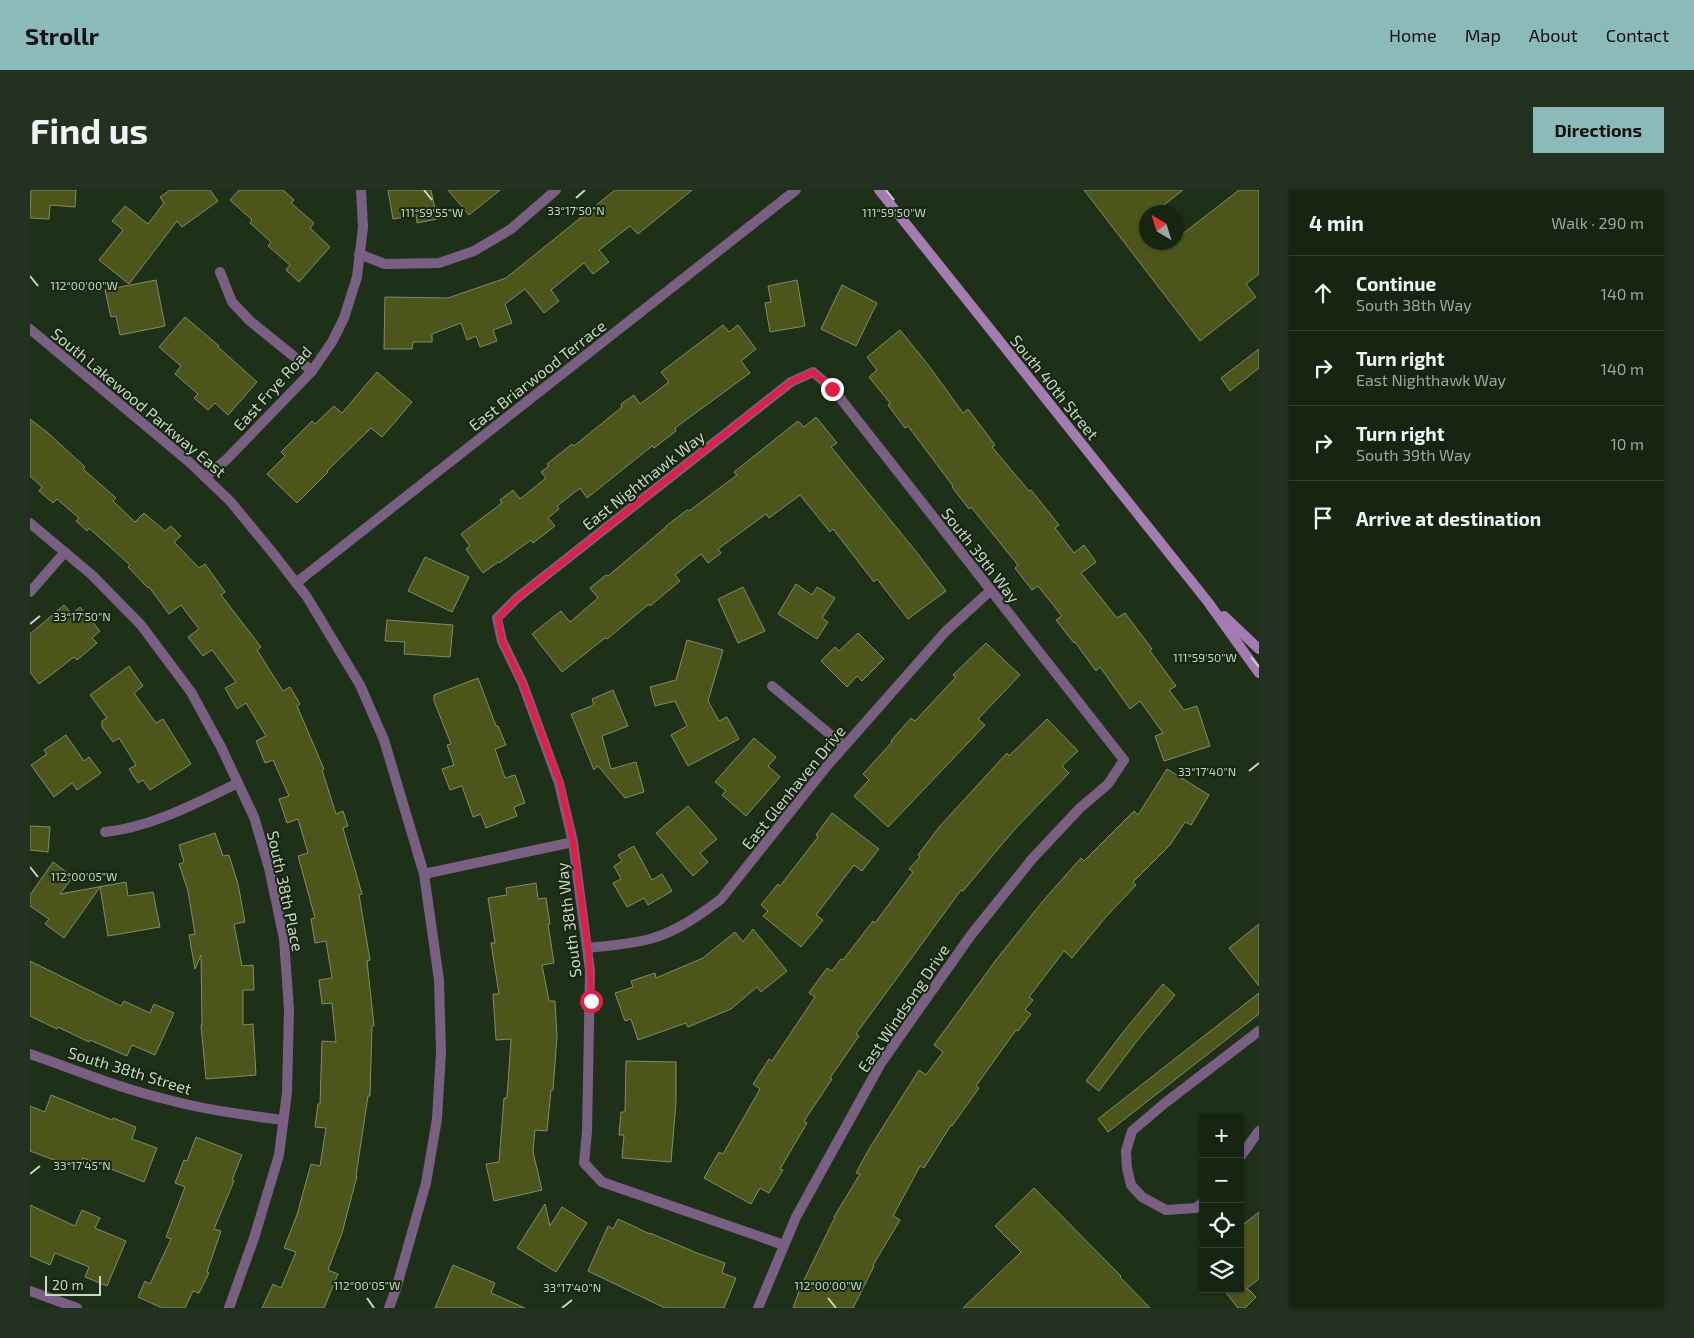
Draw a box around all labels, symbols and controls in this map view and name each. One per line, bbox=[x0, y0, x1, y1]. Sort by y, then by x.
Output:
text: Strollr bbox=[25, 21, 99, 50]
text: Home bbox=[1389, 24, 1437, 46]
text: Map bbox=[1465, 24, 1501, 46]
text: About bbox=[1529, 24, 1578, 46]
text: Contact bbox=[1606, 24, 1669, 46]
button: Directions bbox=[1533, 107, 1664, 153]
text: Find us bbox=[30, 109, 148, 151]
text: 33°17'50"N bbox=[547, 203, 605, 217]
text: 111°59'55"W bbox=[401, 205, 463, 219]
text: 111°59'50"W bbox=[862, 205, 926, 219]
north arrow bbox=[1139, 205, 1184, 250]
text: 4 min bbox=[1309, 210, 1364, 235]
text: Walk · 290 m bbox=[1551, 213, 1644, 232]
text: Continue bbox=[1356, 272, 1436, 295]
text: 112°00'00"W bbox=[50, 278, 118, 292]
icon: ahead bbox=[1309, 279, 1337, 307]
text: 140 m bbox=[1601, 284, 1644, 303]
text: South 38th Way bbox=[1356, 295, 1472, 314]
street label: East Briarwood Terrace bbox=[465, 316, 609, 434]
street label: South Lakewood Parkway East bbox=[48, 323, 230, 481]
street label: South 40th Street bbox=[1007, 331, 1103, 443]
street label: East Frye Road bbox=[229, 342, 315, 434]
text: Turn right bbox=[1356, 347, 1444, 370]
icon: right bbox=[1309, 354, 1337, 382]
text: 140 m bbox=[1601, 359, 1644, 378]
text: East Nighthawk Way bbox=[1356, 370, 1506, 389]
route end bbox=[821, 378, 844, 401]
text: Turn right bbox=[1356, 422, 1444, 445]
street label: East Nighthawk Way bbox=[578, 426, 708, 534]
icon: right bbox=[1309, 429, 1337, 457]
text: 10 m bbox=[1610, 434, 1644, 453]
text: South 39th Way bbox=[1356, 445, 1471, 464]
street label: South 39th Way bbox=[938, 504, 1024, 607]
icon: arrive bbox=[1309, 504, 1337, 532]
text: Arrive at destination bbox=[1356, 507, 1541, 530]
text: 33°17'50"N bbox=[53, 609, 111, 623]
text: 111°59'50"W bbox=[1173, 650, 1237, 664]
street label: East Glenhaven Drive bbox=[737, 721, 849, 853]
text: 33°17'40"N bbox=[1178, 764, 1236, 778]
street label: South 38th Place bbox=[264, 829, 308, 953]
street label: South 38th Way bbox=[551, 861, 584, 979]
text: 112°00'05"W bbox=[51, 869, 117, 883]
street label: East Windsong Drive bbox=[853, 941, 953, 1075]
route start bbox=[580, 990, 603, 1013]
street label: South 38th Street bbox=[66, 1042, 194, 1098]
map controls bbox=[1199, 1113, 1244, 1293]
button: + bbox=[1199, 1113, 1244, 1158]
text: 33°17'45"N bbox=[53, 1158, 111, 1172]
button: − bbox=[1199, 1158, 1244, 1203]
button: locate bbox=[1199, 1203, 1244, 1248]
button: layers bbox=[1199, 1248, 1244, 1293]
scale bar bbox=[45, 1273, 101, 1296]
text: 20 m bbox=[52, 1276, 84, 1293]
text: 112°00'05"W bbox=[334, 1278, 400, 1292]
text: 112°00'00"W bbox=[794, 1278, 862, 1292]
text: 33°17'40"N bbox=[543, 1280, 601, 1294]

